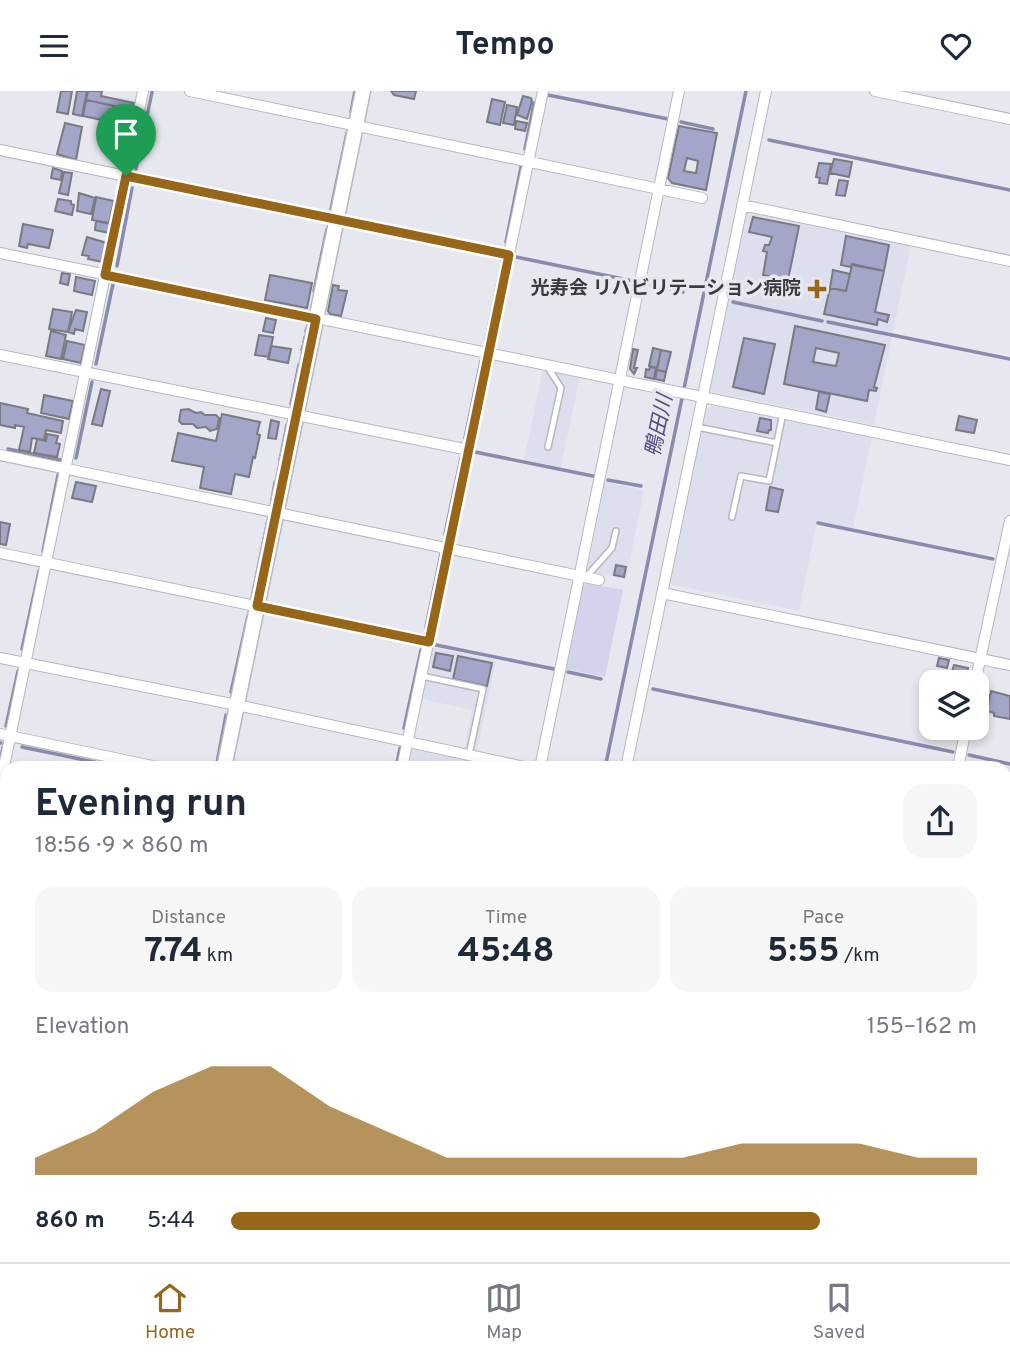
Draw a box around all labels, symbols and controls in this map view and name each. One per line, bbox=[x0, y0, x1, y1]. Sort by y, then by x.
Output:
text: Tempo bbox=[455, 26, 555, 66]
icon: menu bbox=[35, 27, 73, 65]
icon: heart bbox=[937, 27, 975, 65]
pin bbox=[96, 104, 156, 176]
icon: arrive bbox=[107, 115, 145, 153]
place label: 光寿会 リハビリテーション病院 bbox=[531, 277, 801, 301]
marker: 光寿会 リハビリテーション病院 bbox=[807, 279, 827, 299]
water label: 鴨田川 bbox=[640, 390, 680, 460]
map controls bbox=[919, 670, 989, 740]
button: layers bbox=[919, 670, 989, 740]
text: Evening run bbox=[35, 781, 247, 830]
button: share bbox=[903, 784, 977, 858]
text: 18:56 · 9 × 860 m bbox=[35, 832, 208, 861]
text: Distance bbox=[151, 906, 226, 930]
text: Time bbox=[485, 906, 527, 930]
text: Pace bbox=[802, 906, 844, 930]
text: 7.74 bbox=[144, 930, 202, 974]
text: 45:48 bbox=[458, 930, 554, 974]
text: 5:55 bbox=[767, 930, 840, 974]
text: km bbox=[202, 944, 233, 968]
text: /km bbox=[840, 944, 880, 968]
text: Elevation bbox=[35, 1013, 130, 1042]
text: 155–162 m bbox=[867, 1013, 977, 1042]
text: 860 m bbox=[35, 1207, 105, 1236]
text: 5:44 bbox=[147, 1207, 195, 1236]
tab: Home bbox=[145, 1279, 195, 1345]
tab: Map bbox=[485, 1279, 523, 1345]
tab: Saved bbox=[813, 1279, 865, 1345]

